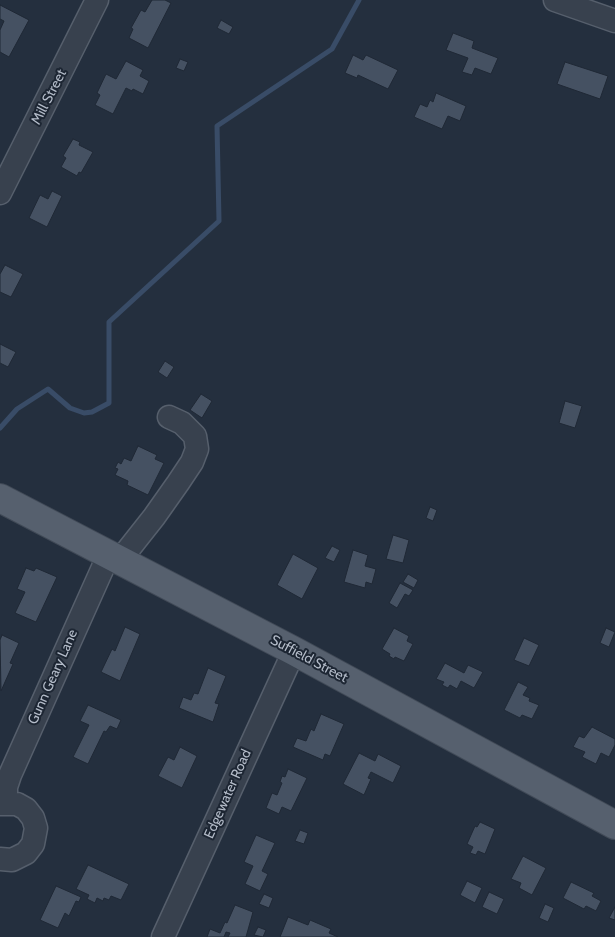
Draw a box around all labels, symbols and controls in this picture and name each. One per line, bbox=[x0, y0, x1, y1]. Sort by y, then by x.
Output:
street label: Mill Street bbox=[28, 66, 70, 128]
street label: Gunn Geary Lane bbox=[25, 627, 81, 727]
street label: Suffield Street bbox=[268, 632, 350, 686]
street label: Edgewater Road bbox=[201, 747, 255, 841]

